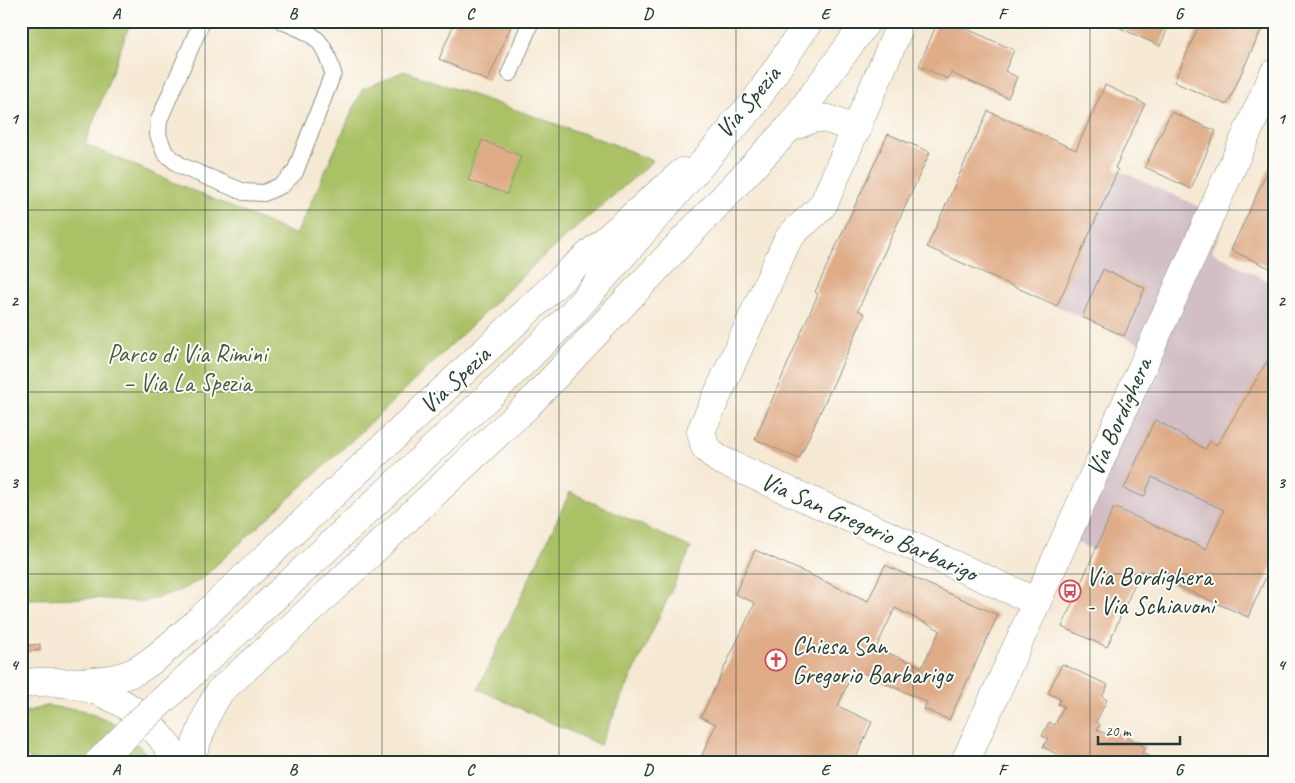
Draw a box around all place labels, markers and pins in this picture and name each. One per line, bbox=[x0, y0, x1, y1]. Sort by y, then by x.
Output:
place label: Via Bordighera - Via Schiavoni bbox=[1086, 561, 1218, 622]
bus stop icon: Via Bordighera - Via Schiavoni bbox=[1058, 579, 1082, 603]
place label: Chiesa San Gregorio Barbarigo bbox=[792, 630, 955, 691]
church icon: Chiesa San Gregorio Barbarigo bbox=[764, 648, 788, 672]

